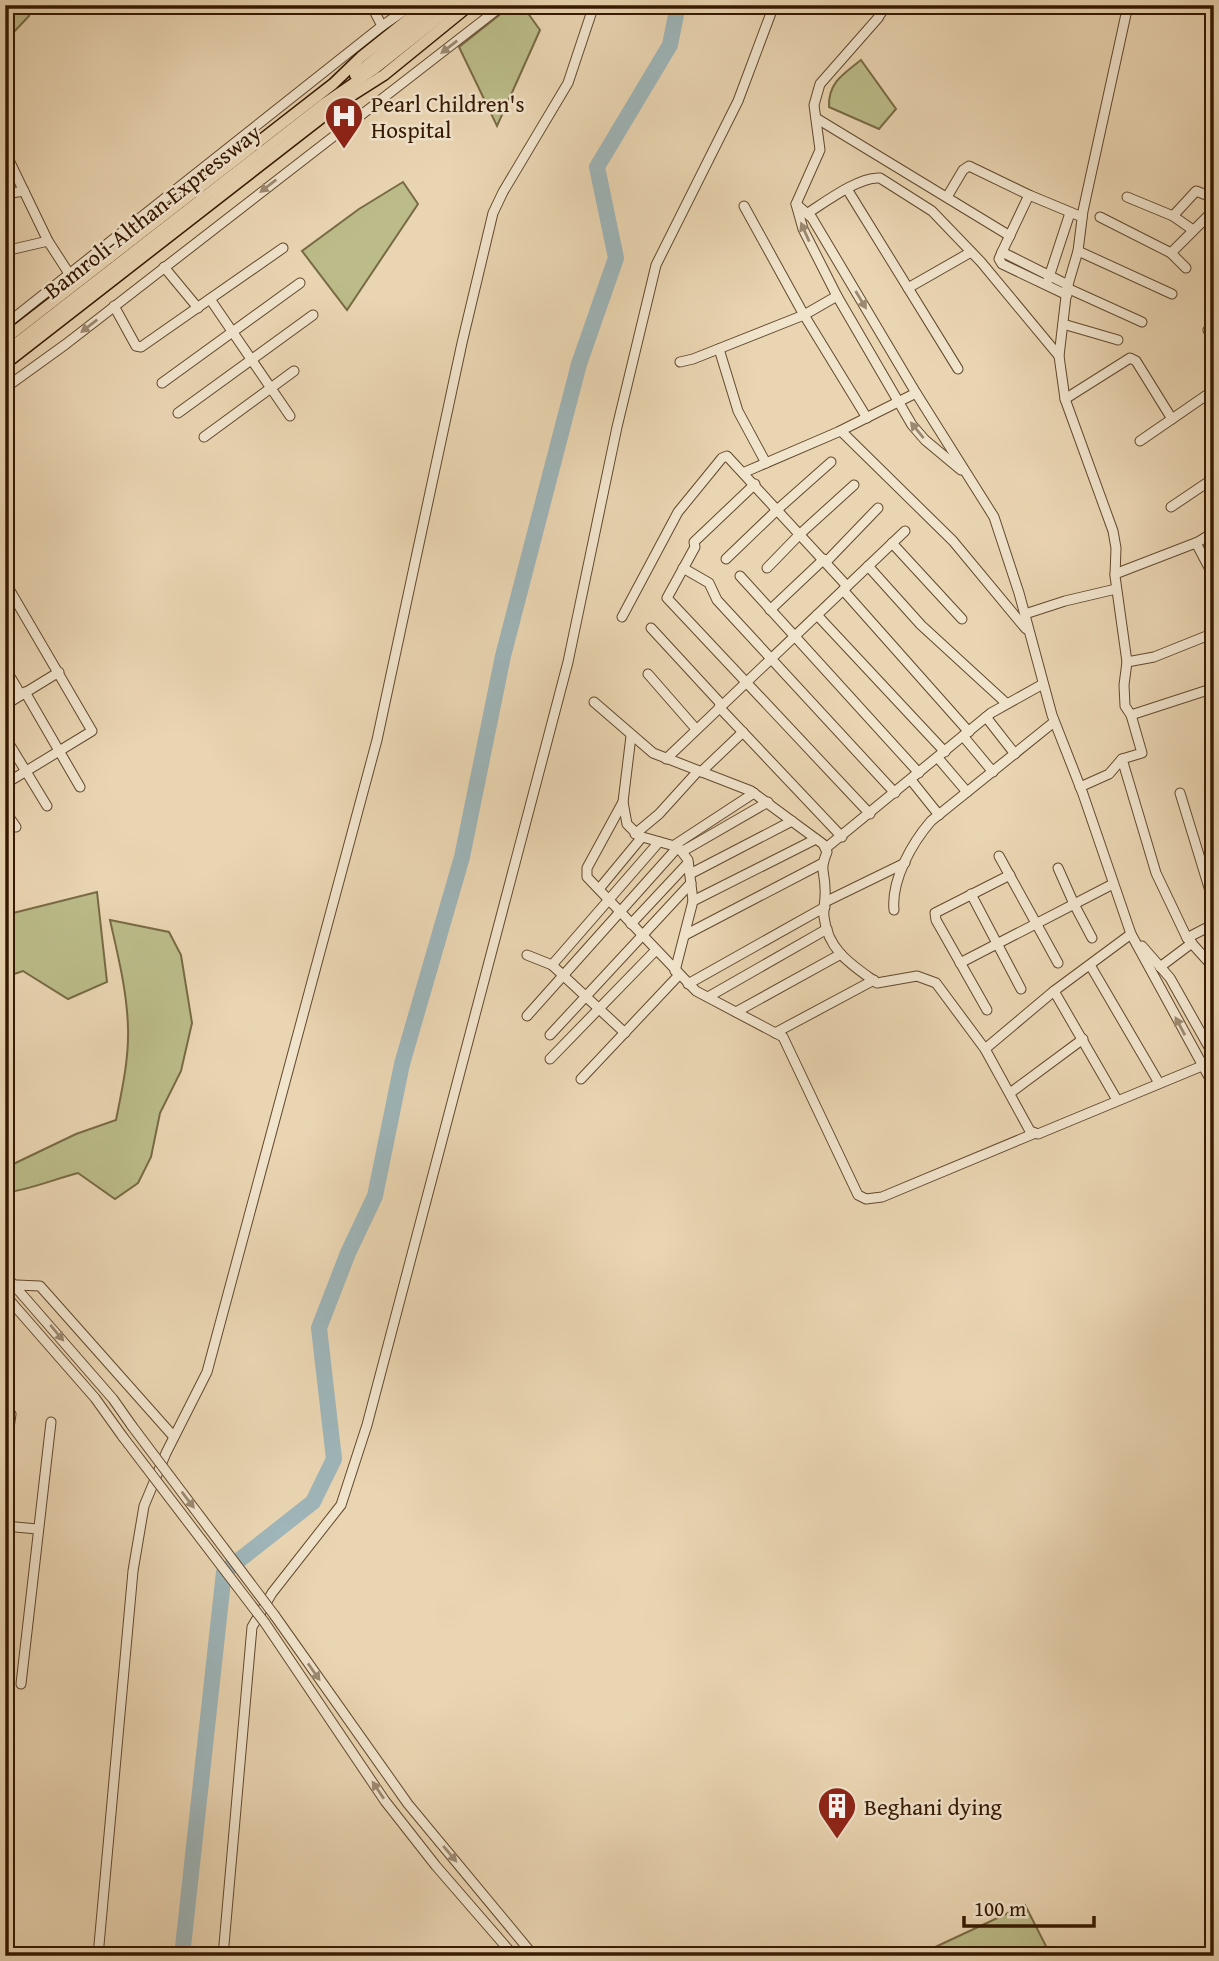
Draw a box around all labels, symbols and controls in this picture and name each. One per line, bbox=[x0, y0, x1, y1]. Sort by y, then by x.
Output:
one-way arrow bbox=[440, 39, 458, 54]
place label: Pearl Children's Hospital bbox=[371, 87, 525, 146]
hospital icon: Pearl Children's Hospital bbox=[323, 95, 365, 150]
street label: Bamroli-Althan Expressway bbox=[37, 116, 268, 306]
one-way arrow bbox=[260, 178, 278, 193]
one-way arrow bbox=[799, 222, 810, 243]
one-way arrow bbox=[854, 291, 867, 310]
one-way arrow bbox=[80, 318, 98, 332]
one-way arrow bbox=[910, 421, 925, 438]
one-way arrow bbox=[1174, 1017, 1186, 1036]
one-way arrow bbox=[49, 1324, 65, 1342]
one-way arrow bbox=[180, 1491, 194, 1509]
one-way arrow bbox=[307, 1663, 321, 1681]
one-way arrow bbox=[371, 1780, 384, 1800]
building icon: Beghani dying bbox=[816, 1785, 858, 1840]
place label: Beghani dying bbox=[864, 1790, 1003, 1823]
one-way arrow bbox=[442, 1845, 457, 1863]
scale bar bbox=[964, 1884, 1093, 1928]
text: 100 m bbox=[974, 1893, 1026, 1924]

